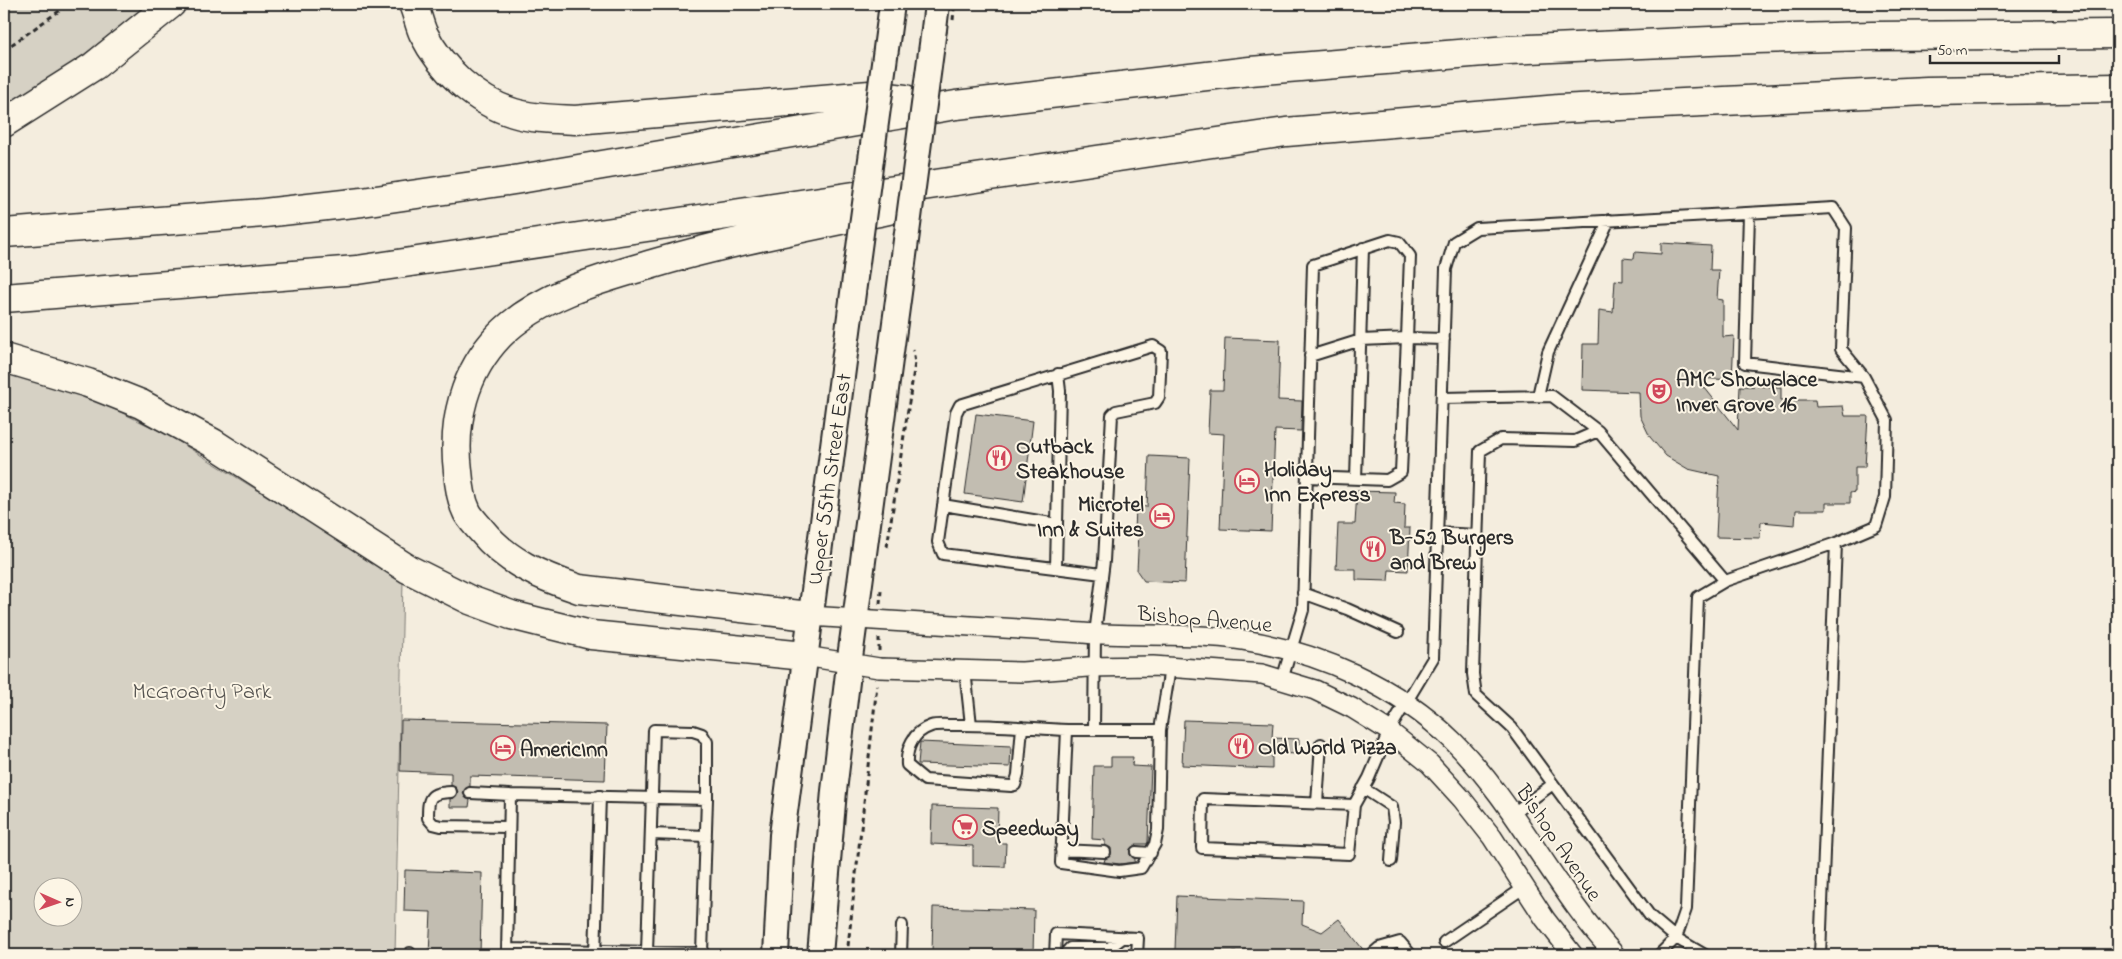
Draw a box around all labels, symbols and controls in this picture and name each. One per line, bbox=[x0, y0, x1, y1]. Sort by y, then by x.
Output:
scale bar bbox=[1930, 32, 2058, 64]
text: 50 m bbox=[1937, 40, 1968, 62]
place label: AMC Showplace Inver Grove 16 bbox=[1676, 365, 1819, 422]
street label: Upper 55th Street East bbox=[800, 371, 862, 587]
theatre icon: AMC Showplace Inver Grove 16 bbox=[1646, 378, 1672, 404]
place label: Outback Steakhouse bbox=[1016, 432, 1125, 489]
restaurant icon: Outback Steakhouse bbox=[986, 445, 1012, 471]
place label: Holiday Inn Express bbox=[1264, 455, 1371, 512]
hotel icon: Holiday Inn Express bbox=[1234, 468, 1260, 494]
place label: Microtel Inn & Suites bbox=[1037, 490, 1144, 547]
hotel icon: Microtel Inn & Suites bbox=[1149, 503, 1175, 529]
place label: B-52 Burgers and Brew bbox=[1389, 523, 1514, 580]
restaurant icon: B-52 Burgers and Brew bbox=[1360, 536, 1386, 562]
street label: Bishop Avenue bbox=[1135, 599, 1274, 643]
park label: McGroarty Park bbox=[133, 677, 272, 710]
restaurant icon: Old World Pizza bbox=[1228, 733, 1254, 759]
place label: Old World Pizza bbox=[1258, 733, 1397, 765]
hotel icon: AmericInn bbox=[490, 735, 516, 761]
place label: AmericInn bbox=[520, 735, 608, 767]
street label: Bishop Avenue bbox=[1506, 778, 1609, 909]
supermarket icon: Speedway bbox=[952, 814, 978, 840]
place label: Speedway bbox=[982, 814, 1079, 847]
north arrow bbox=[32, 876, 82, 926]
text: N bbox=[59, 897, 80, 907]

